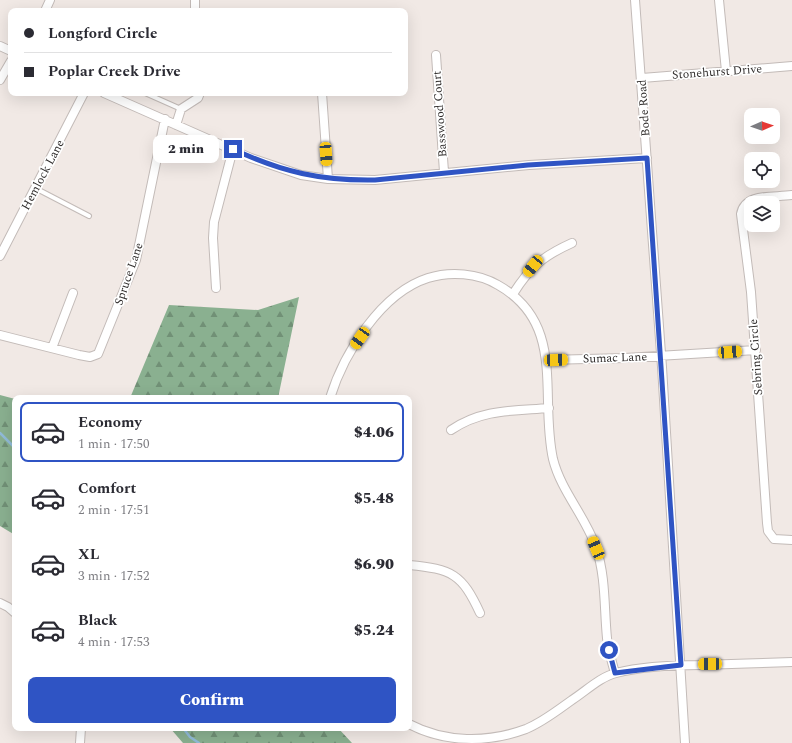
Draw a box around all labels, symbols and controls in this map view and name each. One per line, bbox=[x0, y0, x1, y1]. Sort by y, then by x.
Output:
text: Longford Circle bbox=[48, 22, 157, 45]
street label: Stonehurst Drive bbox=[671, 59, 763, 85]
text: Poplar Creek Drive bbox=[48, 60, 181, 83]
street label: Basswood Court bbox=[427, 70, 453, 158]
street label: Bode Road bbox=[633, 79, 655, 137]
north arrow bbox=[744, 108, 780, 144]
map controls bbox=[744, 108, 780, 232]
callout: 2 min bbox=[153, 135, 219, 163]
street label: Hemlock Lane bbox=[16, 136, 70, 214]
text: 2 min bbox=[168, 139, 204, 159]
route end bbox=[224, 140, 242, 158]
car bbox=[319, 142, 333, 166]
button: locate bbox=[744, 152, 780, 188]
button: layers bbox=[744, 196, 780, 232]
street label: Spruce Lane bbox=[109, 240, 149, 308]
car bbox=[521, 253, 545, 279]
street label: Sebring Circle bbox=[744, 318, 768, 396]
car bbox=[348, 325, 372, 351]
car bbox=[718, 345, 742, 359]
street label: Sumac Lane bbox=[583, 347, 648, 369]
car bbox=[544, 354, 568, 366]
text: Economy bbox=[78, 411, 142, 434]
icon: car bbox=[30, 414, 66, 450]
text: $4.06 bbox=[354, 421, 394, 444]
text: 1 min · 17:50 bbox=[78, 434, 150, 454]
text: Comfort bbox=[78, 477, 136, 500]
icon: car bbox=[30, 480, 66, 516]
text: $5.48 bbox=[354, 487, 394, 510]
text: 2 min · 17:51 bbox=[78, 500, 150, 520]
car bbox=[586, 535, 606, 561]
text: XL bbox=[78, 543, 99, 566]
icon: car bbox=[30, 546, 66, 582]
text: $6.90 bbox=[354, 553, 394, 576]
text: 3 min · 17:52 bbox=[78, 566, 150, 586]
text: Black bbox=[78, 609, 117, 632]
icon: car bbox=[30, 612, 66, 648]
text: $5.24 bbox=[354, 619, 394, 642]
text: 4 min · 17:53 bbox=[78, 632, 150, 652]
route start bbox=[600, 641, 618, 659]
car bbox=[698, 658, 722, 670]
button: Confirm bbox=[28, 677, 396, 723]

